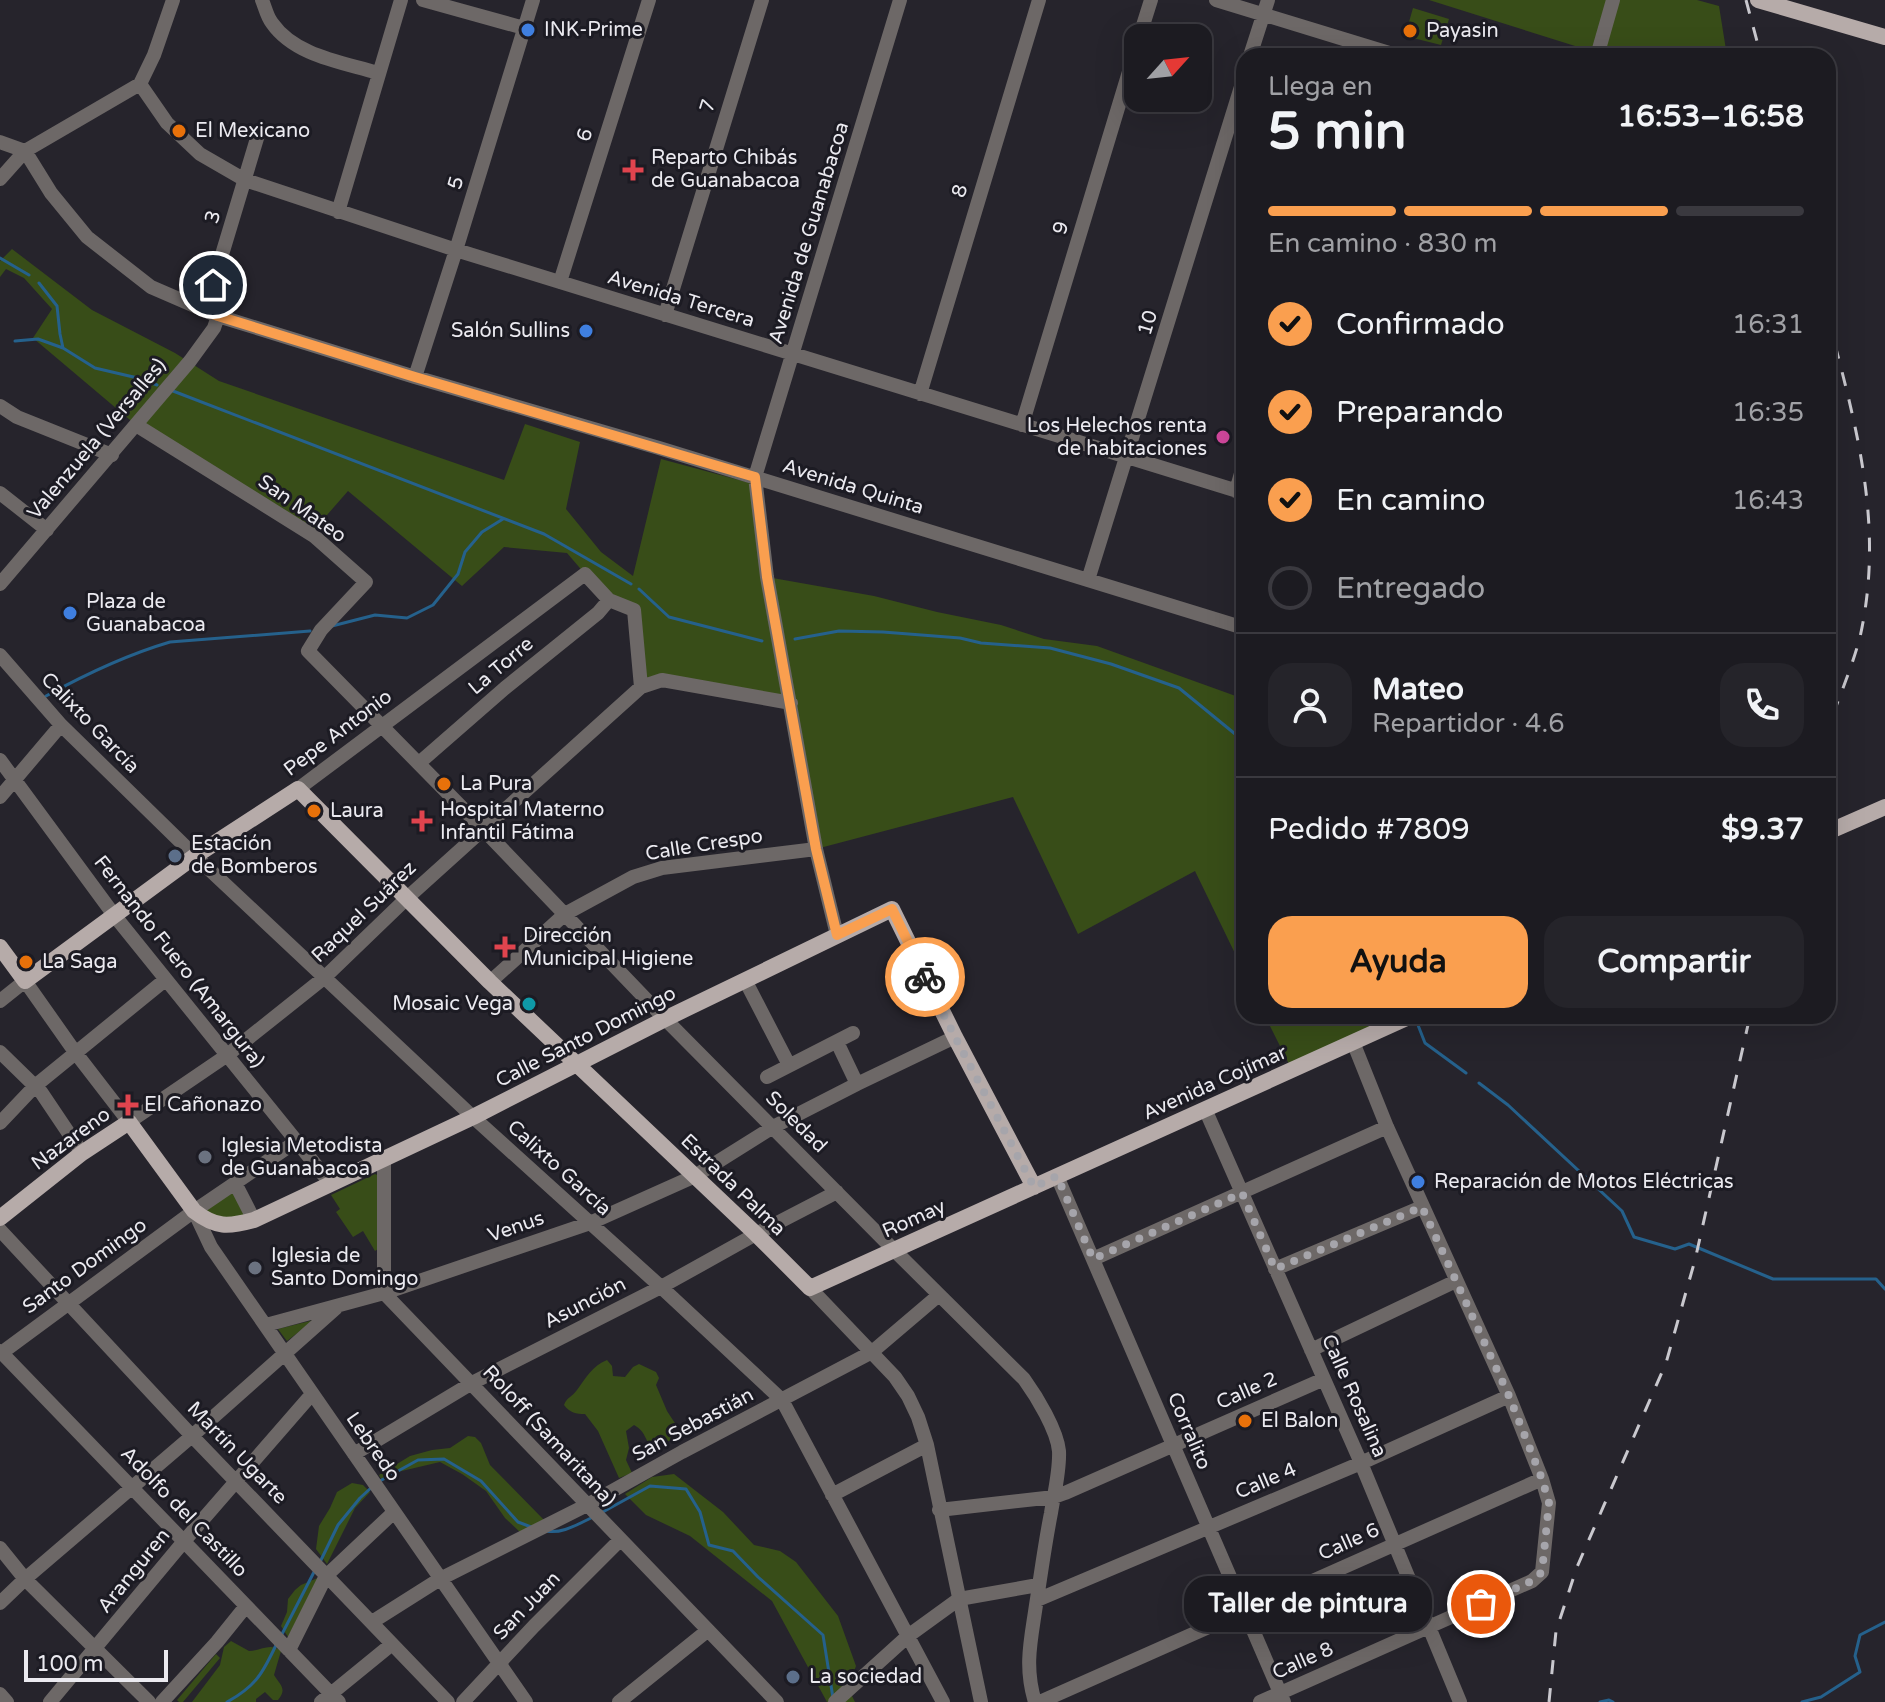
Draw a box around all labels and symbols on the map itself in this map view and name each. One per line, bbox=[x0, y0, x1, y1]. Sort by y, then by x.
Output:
place label: INK-Prime bbox=[544, 18, 643, 42]
place label: Payasin bbox=[1426, 19, 1499, 43]
marker: INK-Prime bbox=[519, 21, 537, 39]
marker: Payasin bbox=[1401, 22, 1419, 40]
north arrow bbox=[1124, 24, 1212, 112]
street label: 7 bbox=[695, 96, 721, 116]
place label: El Mexicano bbox=[195, 119, 310, 143]
street label: Avenida de Guanabacoa bbox=[764, 119, 854, 347]
marker: El Mexicano bbox=[170, 122, 188, 140]
street label: 6 bbox=[572, 125, 598, 145]
place label: Reparto Chibás de Guanabacoa bbox=[651, 146, 800, 193]
marker: Reparto Chibás de Guanabacoa bbox=[622, 159, 644, 181]
street label: 5 bbox=[443, 173, 469, 193]
street label: 8 bbox=[947, 181, 973, 201]
street label: 3 bbox=[200, 207, 226, 227]
street label: 9 bbox=[1048, 218, 1074, 238]
pin bbox=[179, 251, 247, 319]
street label: Avenida Tercera bbox=[605, 265, 757, 333]
street label: 10 bbox=[1133, 307, 1163, 339]
place label: Salón Sullins bbox=[451, 319, 570, 343]
marker: Salón Sullins bbox=[577, 322, 595, 340]
street label: Valenzuela (Versalles) bbox=[23, 354, 171, 524]
place label: Los Helechos renta de habitaciones bbox=[1027, 414, 1207, 461]
marker: Los Helechos renta de habitaciones bbox=[1214, 428, 1232, 446]
street label: Avenida Quinta bbox=[780, 454, 926, 520]
street label: San Mateo bbox=[253, 470, 351, 548]
place label: Plaza de Guanabacoa bbox=[86, 590, 206, 637]
marker: Plaza de Guanabacoa bbox=[61, 604, 79, 622]
street label: La Torre bbox=[464, 632, 538, 700]
street label: Calixto García bbox=[36, 667, 144, 779]
street label: Pepe Antonio bbox=[279, 684, 397, 782]
place label: La Pura bbox=[460, 772, 532, 796]
marker: La Pura bbox=[435, 775, 453, 793]
place label: Hospital Materno Infantil Fátima bbox=[440, 798, 604, 845]
place label: Laura bbox=[330, 799, 384, 823]
marker: Laura bbox=[305, 802, 323, 820]
marker: Hospital Materno Infantil Fátima bbox=[411, 810, 433, 832]
street label: Calle Crespo bbox=[644, 824, 764, 866]
place label: Estación de Bomberos bbox=[191, 832, 317, 879]
marker: Estación de Bomberos bbox=[166, 847, 184, 865]
street label: Fernando Fuero (Amargura) bbox=[89, 851, 269, 1073]
street label: Raquel Suárez bbox=[307, 856, 421, 968]
place label: Dirección Municipal Higiene bbox=[523, 924, 693, 971]
marker: Dirección Municipal Higiene bbox=[494, 936, 516, 958]
courier bbox=[885, 937, 965, 1017]
place label: La Saga bbox=[42, 950, 117, 974]
marker: La Saga bbox=[17, 953, 35, 971]
street label: Calle Santo Domingo bbox=[492, 981, 680, 1093]
place label: Mosaic Vega bbox=[392, 992, 513, 1016]
marker: Mosaic Vega bbox=[520, 995, 538, 1013]
street label: Avenida Cojímar bbox=[1139, 1040, 1291, 1126]
street label: Soledad bbox=[760, 1086, 832, 1158]
place label: El Cañonazo bbox=[144, 1093, 262, 1117]
marker: El Cañonazo bbox=[119, 1096, 137, 1114]
street label: Nazareno bbox=[27, 1102, 115, 1176]
street label: Calixto García bbox=[502, 1115, 616, 1221]
street label: Estrada Palma bbox=[676, 1129, 790, 1241]
place label: Iglesia Metodista de Guanabacoa bbox=[221, 1134, 382, 1181]
marker: Iglesia Metodista de Guanabacoa bbox=[196, 1148, 214, 1166]
place label: Reparación de Motos Eléctricas bbox=[1434, 1170, 1734, 1194]
marker: Reparación de Motos Eléctricas bbox=[1409, 1173, 1427, 1191]
street label: Romay bbox=[879, 1194, 950, 1243]
street label: Venus bbox=[485, 1206, 547, 1248]
street label: Santo Domingo bbox=[18, 1213, 152, 1319]
place label: Iglesia de Santo Domingo bbox=[271, 1244, 418, 1291]
marker: Iglesia de Santo Domingo bbox=[246, 1259, 264, 1277]
street label: Asunción bbox=[540, 1272, 630, 1334]
street label: Calle Rosalina bbox=[1316, 1331, 1392, 1461]
street label: Roloff (Samaritana) bbox=[477, 1360, 621, 1512]
street label: Calle 2 bbox=[1213, 1367, 1281, 1415]
street label: San Sebastián bbox=[628, 1383, 758, 1467]
street label: Corralito bbox=[1162, 1389, 1216, 1473]
street label: Martín Ugarte bbox=[182, 1397, 292, 1509]
street label: Lebredo bbox=[341, 1408, 405, 1486]
place label: El Balon bbox=[1261, 1409, 1338, 1433]
marker: El Balon bbox=[1236, 1412, 1254, 1430]
street label: Adolfo del Castillo bbox=[115, 1442, 253, 1582]
street label: Calle 4 bbox=[1232, 1457, 1300, 1505]
street label: Calle 6 bbox=[1315, 1518, 1383, 1566]
street label: Aranguren bbox=[93, 1524, 175, 1618]
street label: San Juan bbox=[489, 1567, 565, 1645]
pin bbox=[1447, 1570, 1515, 1638]
callout: Taller de pintura bbox=[1185, 1576, 1433, 1632]
street label: Calle 8 bbox=[1269, 1637, 1337, 1685]
scale bar bbox=[24, 1646, 168, 1682]
place label: La sociedad bbox=[809, 1665, 922, 1689]
marker: La sociedad bbox=[784, 1668, 802, 1686]

